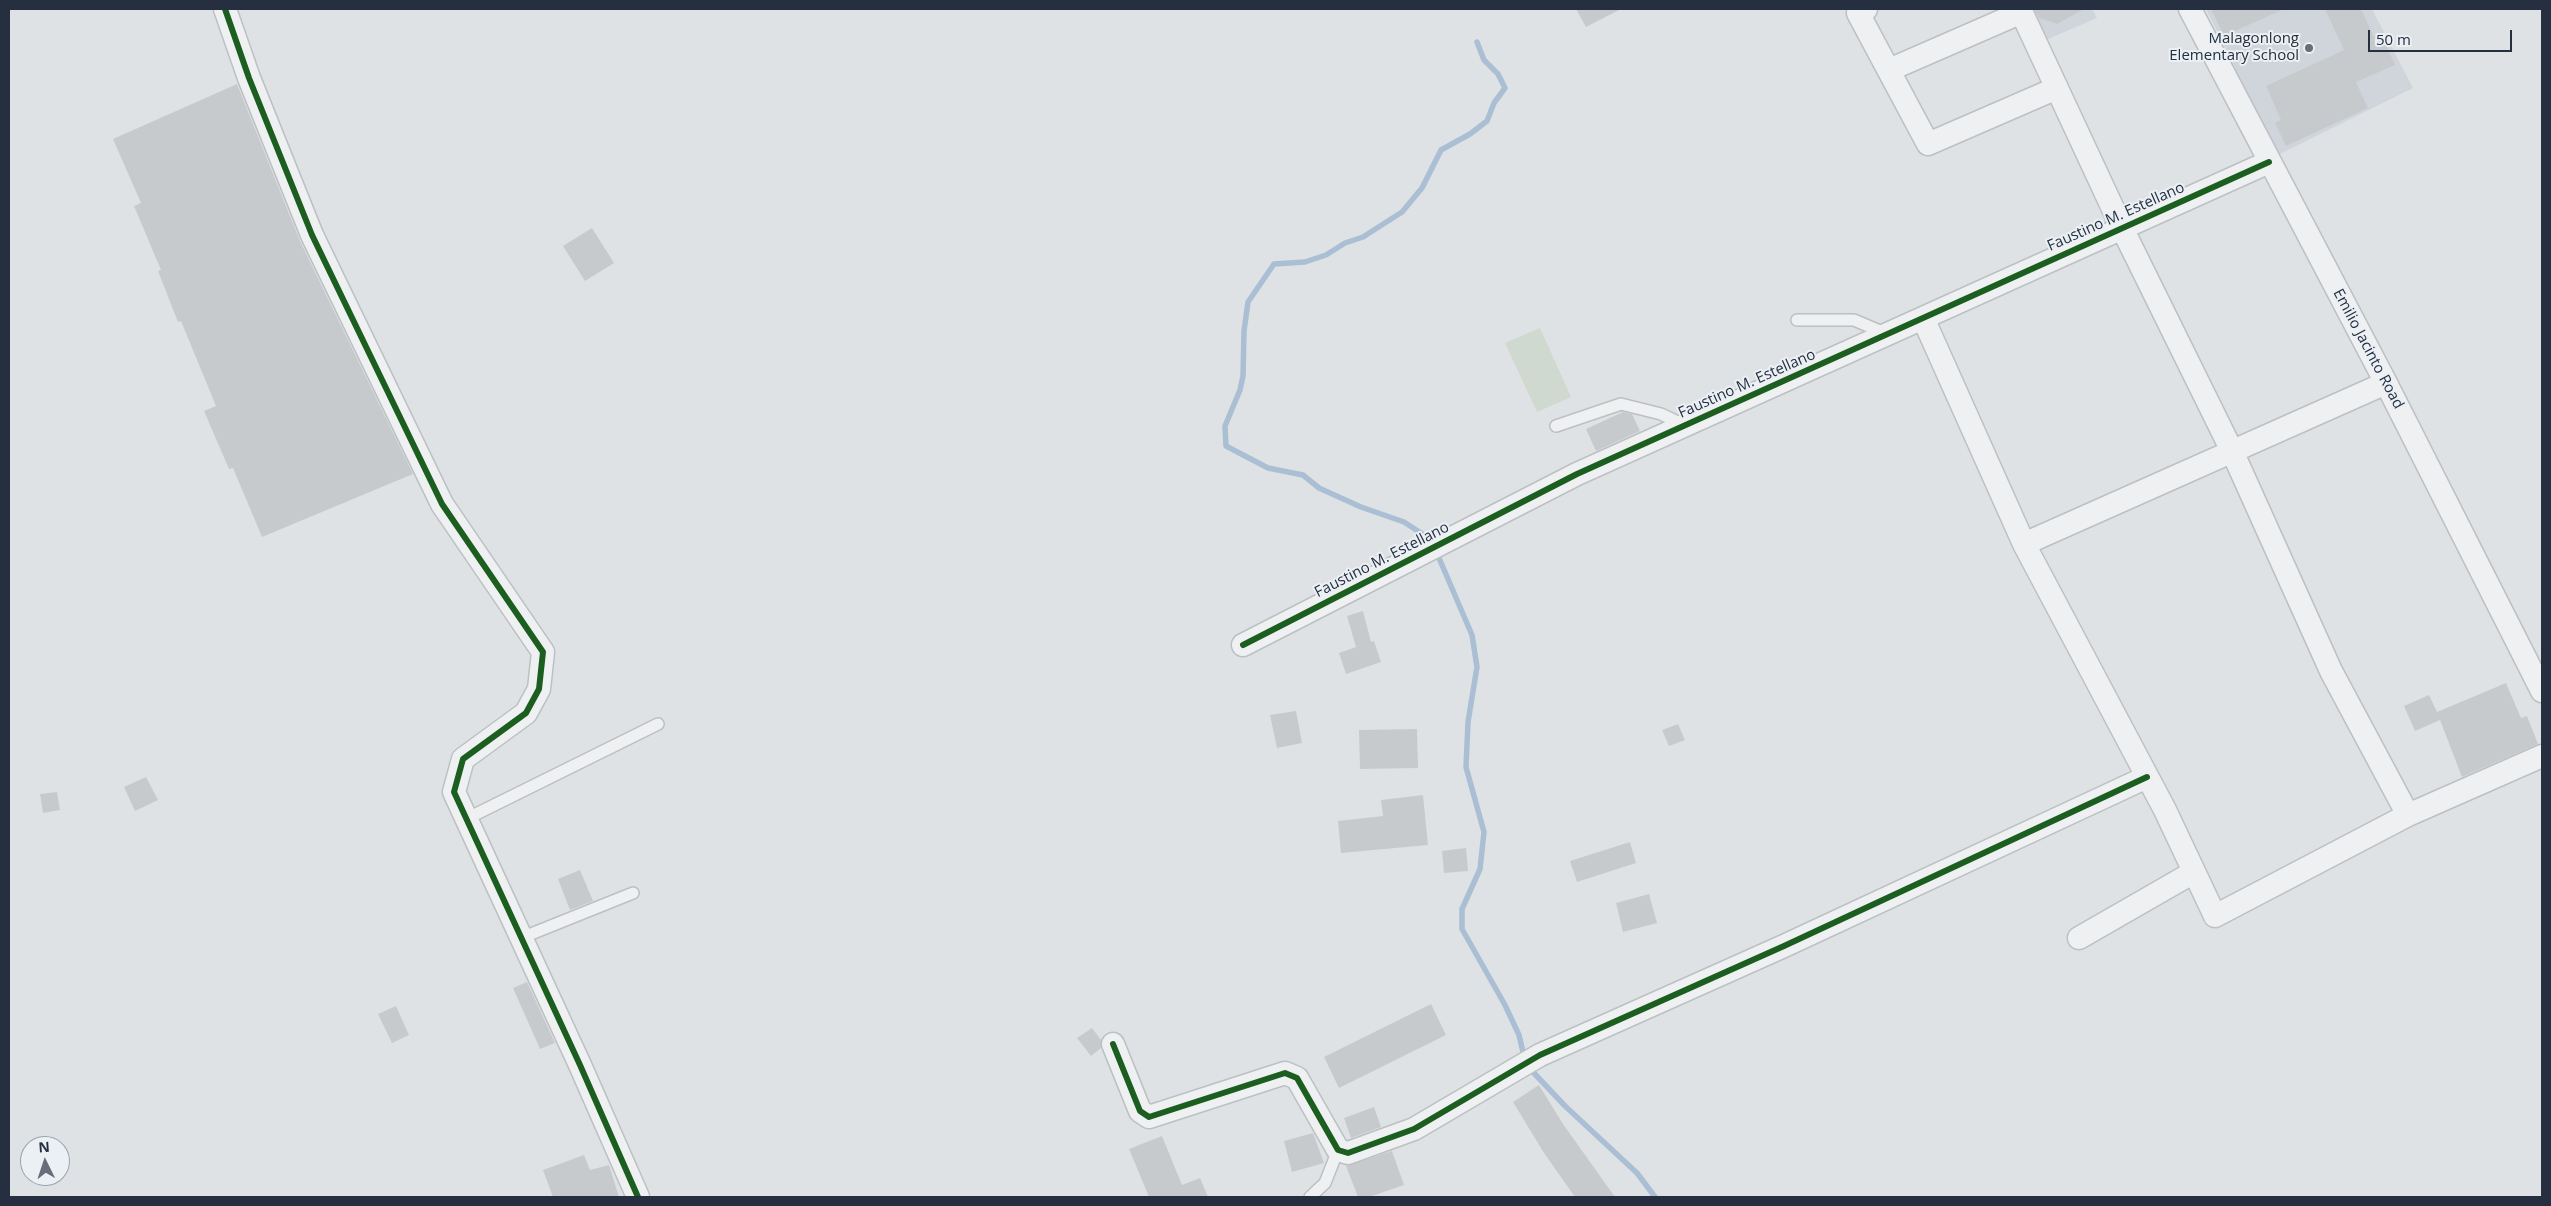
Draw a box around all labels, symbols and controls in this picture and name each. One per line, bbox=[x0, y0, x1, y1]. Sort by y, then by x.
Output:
scale bar bbox=[2371, 20, 2515, 52]
text: 50 m bbox=[2376, 29, 2411, 49]
place label: Malagonlong Elementary School bbox=[2169, 30, 2299, 65]
marker: Malagonlong Elementary School bbox=[2303, 42, 2315, 54]
street label: Faustino M. Estellano bbox=[2045, 179, 2187, 255]
street label: Emilio Jacinto Road bbox=[2329, 286, 2407, 412]
street label: Faustino M. Estellano bbox=[1676, 346, 1818, 422]
street label: Faustino M. Estellano bbox=[1312, 518, 1452, 602]
north arrow bbox=[20, 1136, 70, 1186]
text: N bbox=[38, 1137, 50, 1156]

